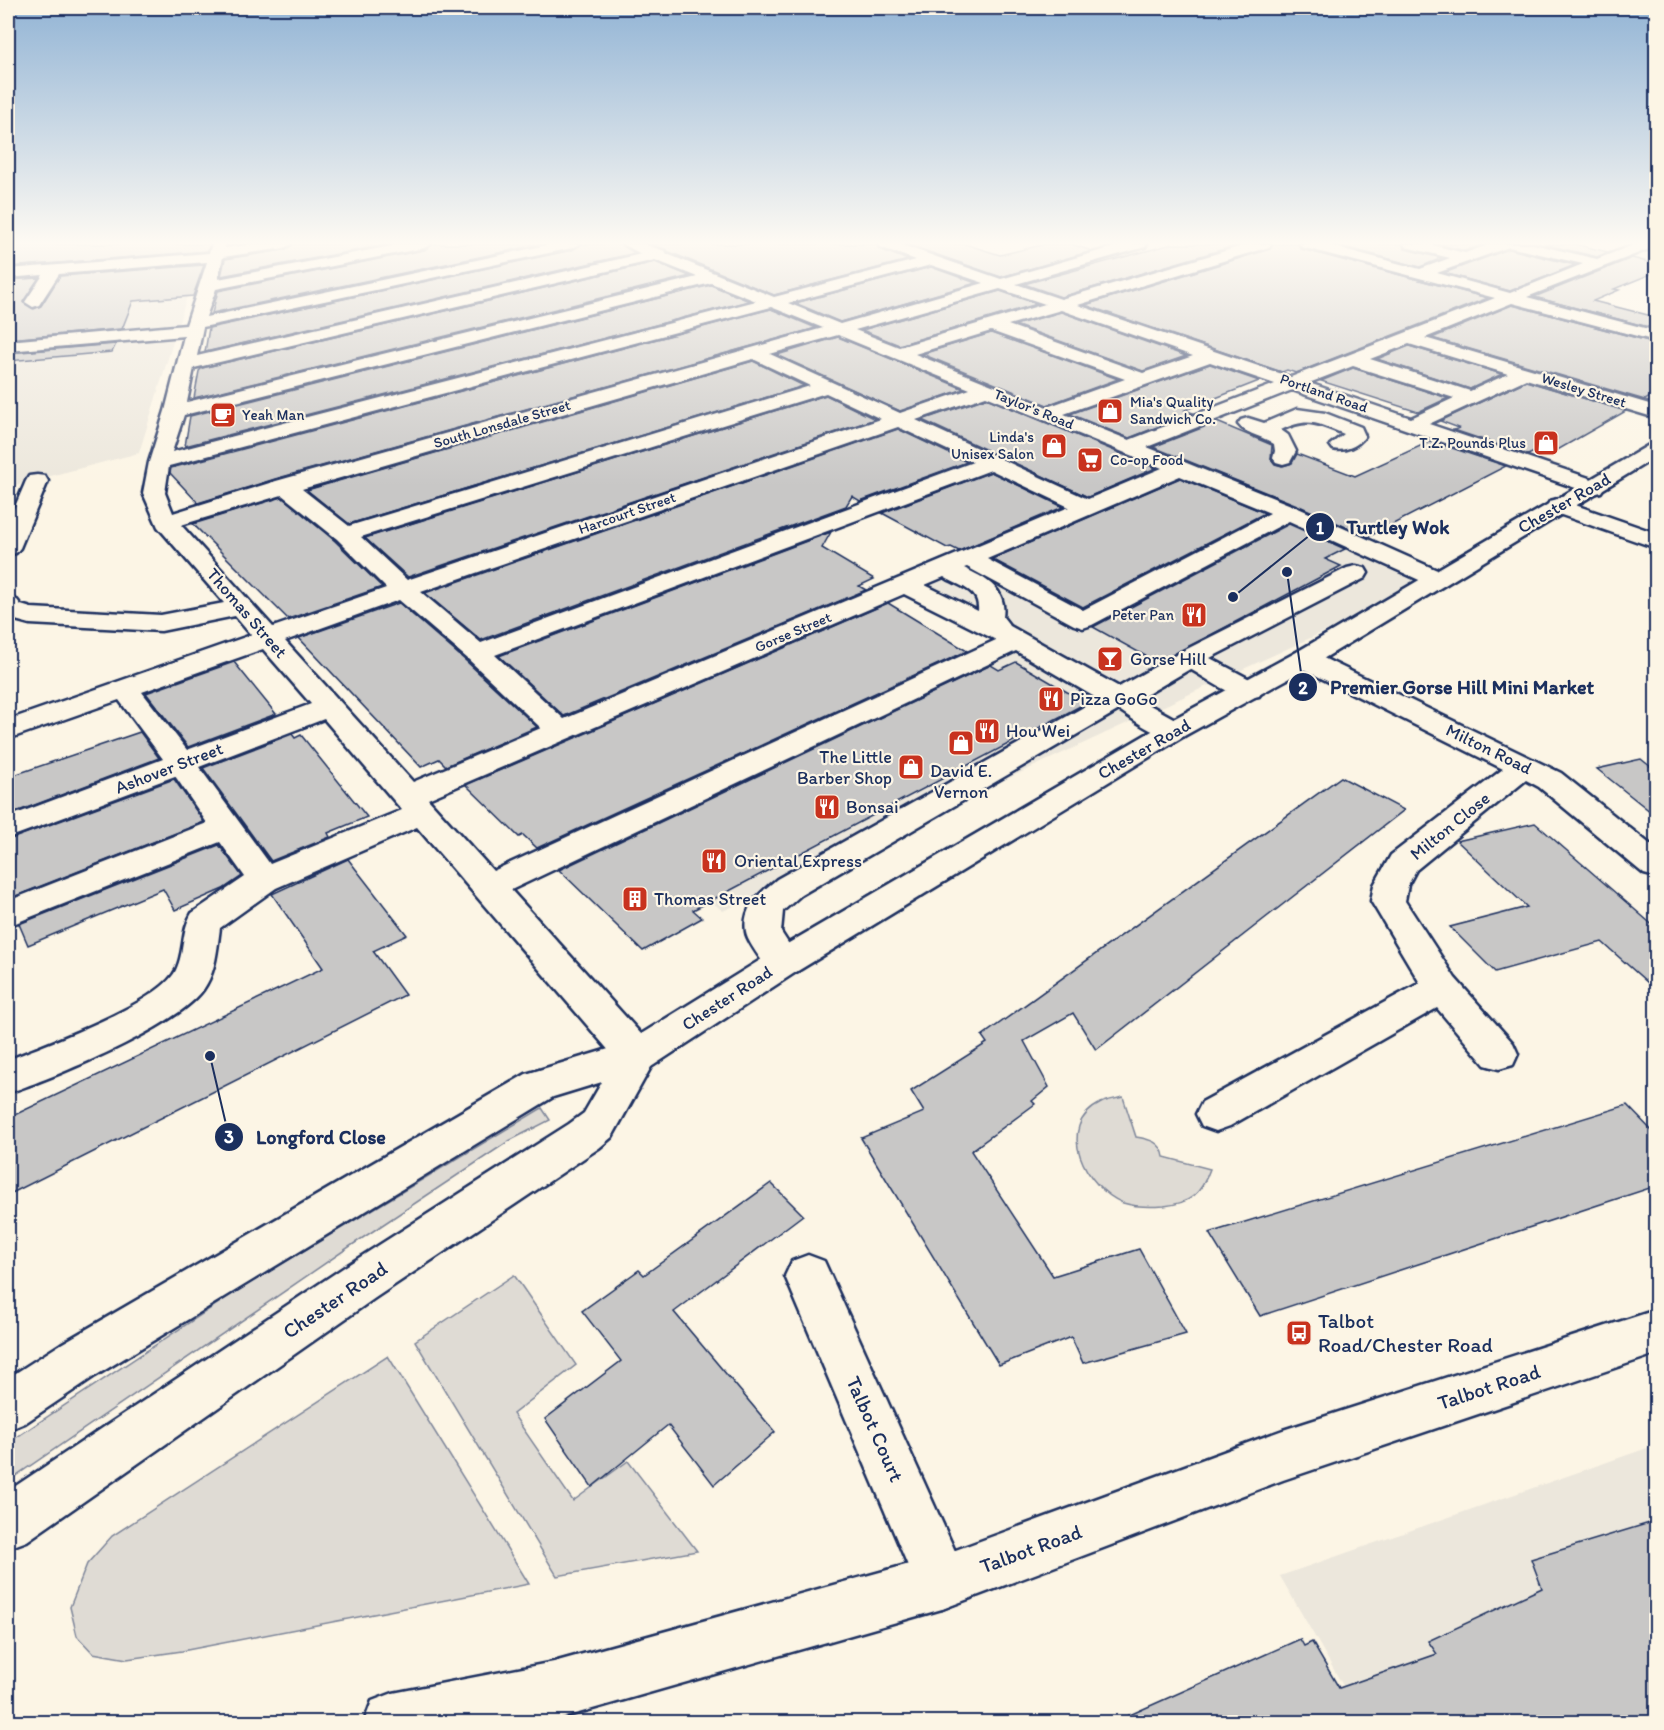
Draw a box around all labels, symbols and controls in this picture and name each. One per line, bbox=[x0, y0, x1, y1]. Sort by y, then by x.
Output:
street label: Wesley Street bbox=[1539, 369, 1629, 412]
street label: Portland Road bbox=[1278, 370, 1370, 416]
street label: Taylor's Road bbox=[991, 385, 1077, 433]
place label: Mia's Quality Sandwich Co. bbox=[1130, 393, 1216, 428]
street label: South Lonsdale Street bbox=[431, 396, 573, 452]
shop icon: Mia's Quality Sandwich Co. bbox=[1095, 396, 1125, 426]
cafe icon: Yeah Man bbox=[208, 400, 238, 430]
place label: Yeah Man bbox=[242, 406, 304, 424]
place label: Linda's Unisex Salon bbox=[951, 428, 1034, 463]
shop icon: T.Z. Pounds Plus bbox=[1531, 428, 1561, 458]
shop icon: Linda's Unisex Salon bbox=[1039, 431, 1069, 461]
place label: T.Z. Pounds Plus bbox=[1419, 434, 1526, 452]
supermarket icon: Co-op Food bbox=[1075, 445, 1105, 475]
place label: Co-op Food bbox=[1110, 451, 1183, 469]
street label: Chester Road bbox=[1514, 467, 1615, 538]
street label: Harcourt Street bbox=[576, 488, 678, 538]
callout: Turtley Wok bbox=[1305, 508, 1462, 546]
text: Turtley Wok bbox=[1346, 515, 1450, 540]
text: 1 bbox=[1316, 517, 1325, 539]
street label: Thomas Street bbox=[202, 563, 292, 663]
restaurant icon: Peter Pan bbox=[1179, 600, 1209, 630]
place label: Peter Pan bbox=[1112, 606, 1174, 624]
street label: Gorse Street bbox=[752, 608, 834, 656]
bar icon: Gorse Hill bbox=[1095, 644, 1125, 674]
place label: Gorse Hill bbox=[1130, 648, 1207, 670]
callout: Premier Gorse Hill Mini Market bbox=[1288, 668, 1607, 706]
text: Premier Gorse Hill Mini Market bbox=[1330, 675, 1595, 699]
text: 2 bbox=[1298, 677, 1308, 699]
restaurant icon: Pizza GoGo bbox=[1036, 684, 1066, 714]
place label: Pizza GoGo bbox=[1070, 688, 1158, 710]
street label: Chester Road bbox=[1094, 713, 1195, 784]
restaurant icon: Hou Wei bbox=[972, 716, 1002, 746]
street label: Milton Road bbox=[1442, 719, 1536, 779]
place label: Hou Wei bbox=[1006, 720, 1070, 742]
shop icon: David E. Vernon bbox=[946, 728, 976, 758]
street label: Ashover Street bbox=[112, 737, 226, 799]
place label: The Little Barber Shop bbox=[797, 746, 892, 789]
shop icon: The Little Barber Shop bbox=[896, 752, 926, 782]
place label: David E. Vernon bbox=[930, 760, 992, 803]
street label: Milton Close bbox=[1406, 787, 1494, 865]
restaurant icon: Bonsai bbox=[812, 792, 842, 822]
place label: Bonsai bbox=[846, 796, 898, 818]
restaurant icon: Oriental Express bbox=[699, 846, 729, 876]
place label: Oriental Express bbox=[734, 850, 862, 872]
building icon: Thomas Street bbox=[620, 884, 650, 914]
place label: Thomas Street bbox=[654, 888, 766, 910]
street label: Chester Road bbox=[678, 960, 777, 1035]
callout: Longford Close bbox=[214, 1118, 398, 1156]
text: Longford Close bbox=[256, 1125, 386, 1150]
text: 3 bbox=[224, 1126, 234, 1148]
street label: Chester Road bbox=[278, 1255, 392, 1344]
place label: Talbot Road/Chester Road bbox=[1318, 1308, 1493, 1357]
bus stop icon: Talbot Road/Chester Road bbox=[1284, 1318, 1314, 1348]
street label: Talbot Road bbox=[1434, 1358, 1544, 1415]
street label: Talbot Court bbox=[841, 1372, 910, 1486]
street label: Talbot Road bbox=[976, 1518, 1086, 1579]

